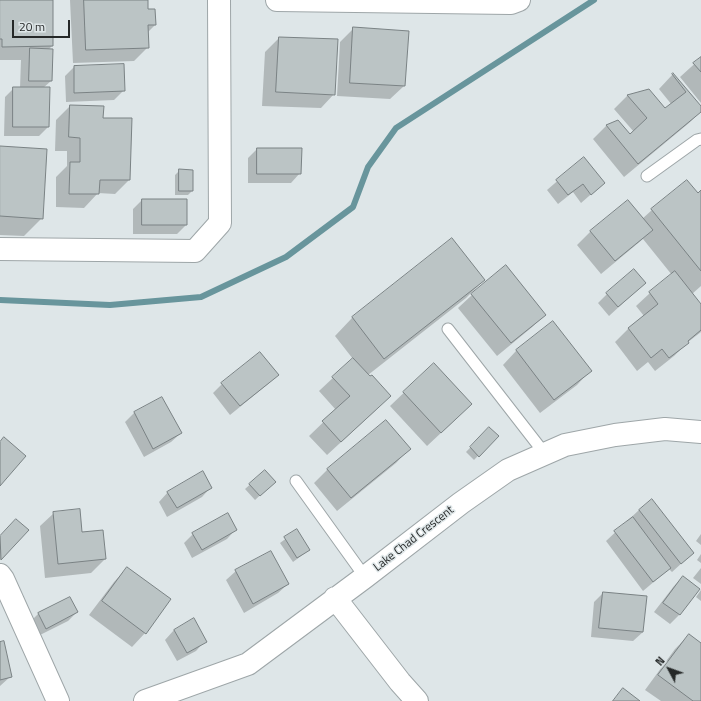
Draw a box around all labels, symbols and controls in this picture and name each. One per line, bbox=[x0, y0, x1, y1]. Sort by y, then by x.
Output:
scale bar bbox=[14, 12, 72, 38]
text: 20 m bbox=[19, 17, 45, 36]
street label: Lake Chad Crescent bbox=[371, 503, 457, 575]
north arrow bbox=[649, 649, 689, 689]
text: N bbox=[651, 653, 668, 669]

